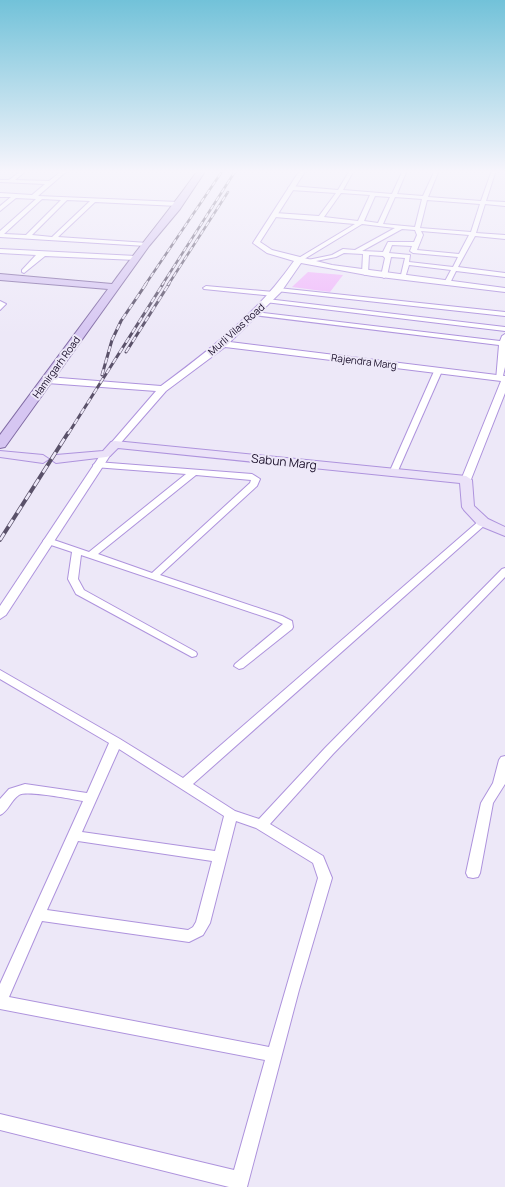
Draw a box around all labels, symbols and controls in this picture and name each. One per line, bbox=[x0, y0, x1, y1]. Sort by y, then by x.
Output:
street label: Murli Vilas Road bbox=[205, 300, 267, 358]
street label: Hamirgarh Road bbox=[29, 333, 83, 401]
street label: Rajendra Marg bbox=[330, 350, 398, 372]
street label: Sabun Marg bbox=[250, 450, 318, 473]

